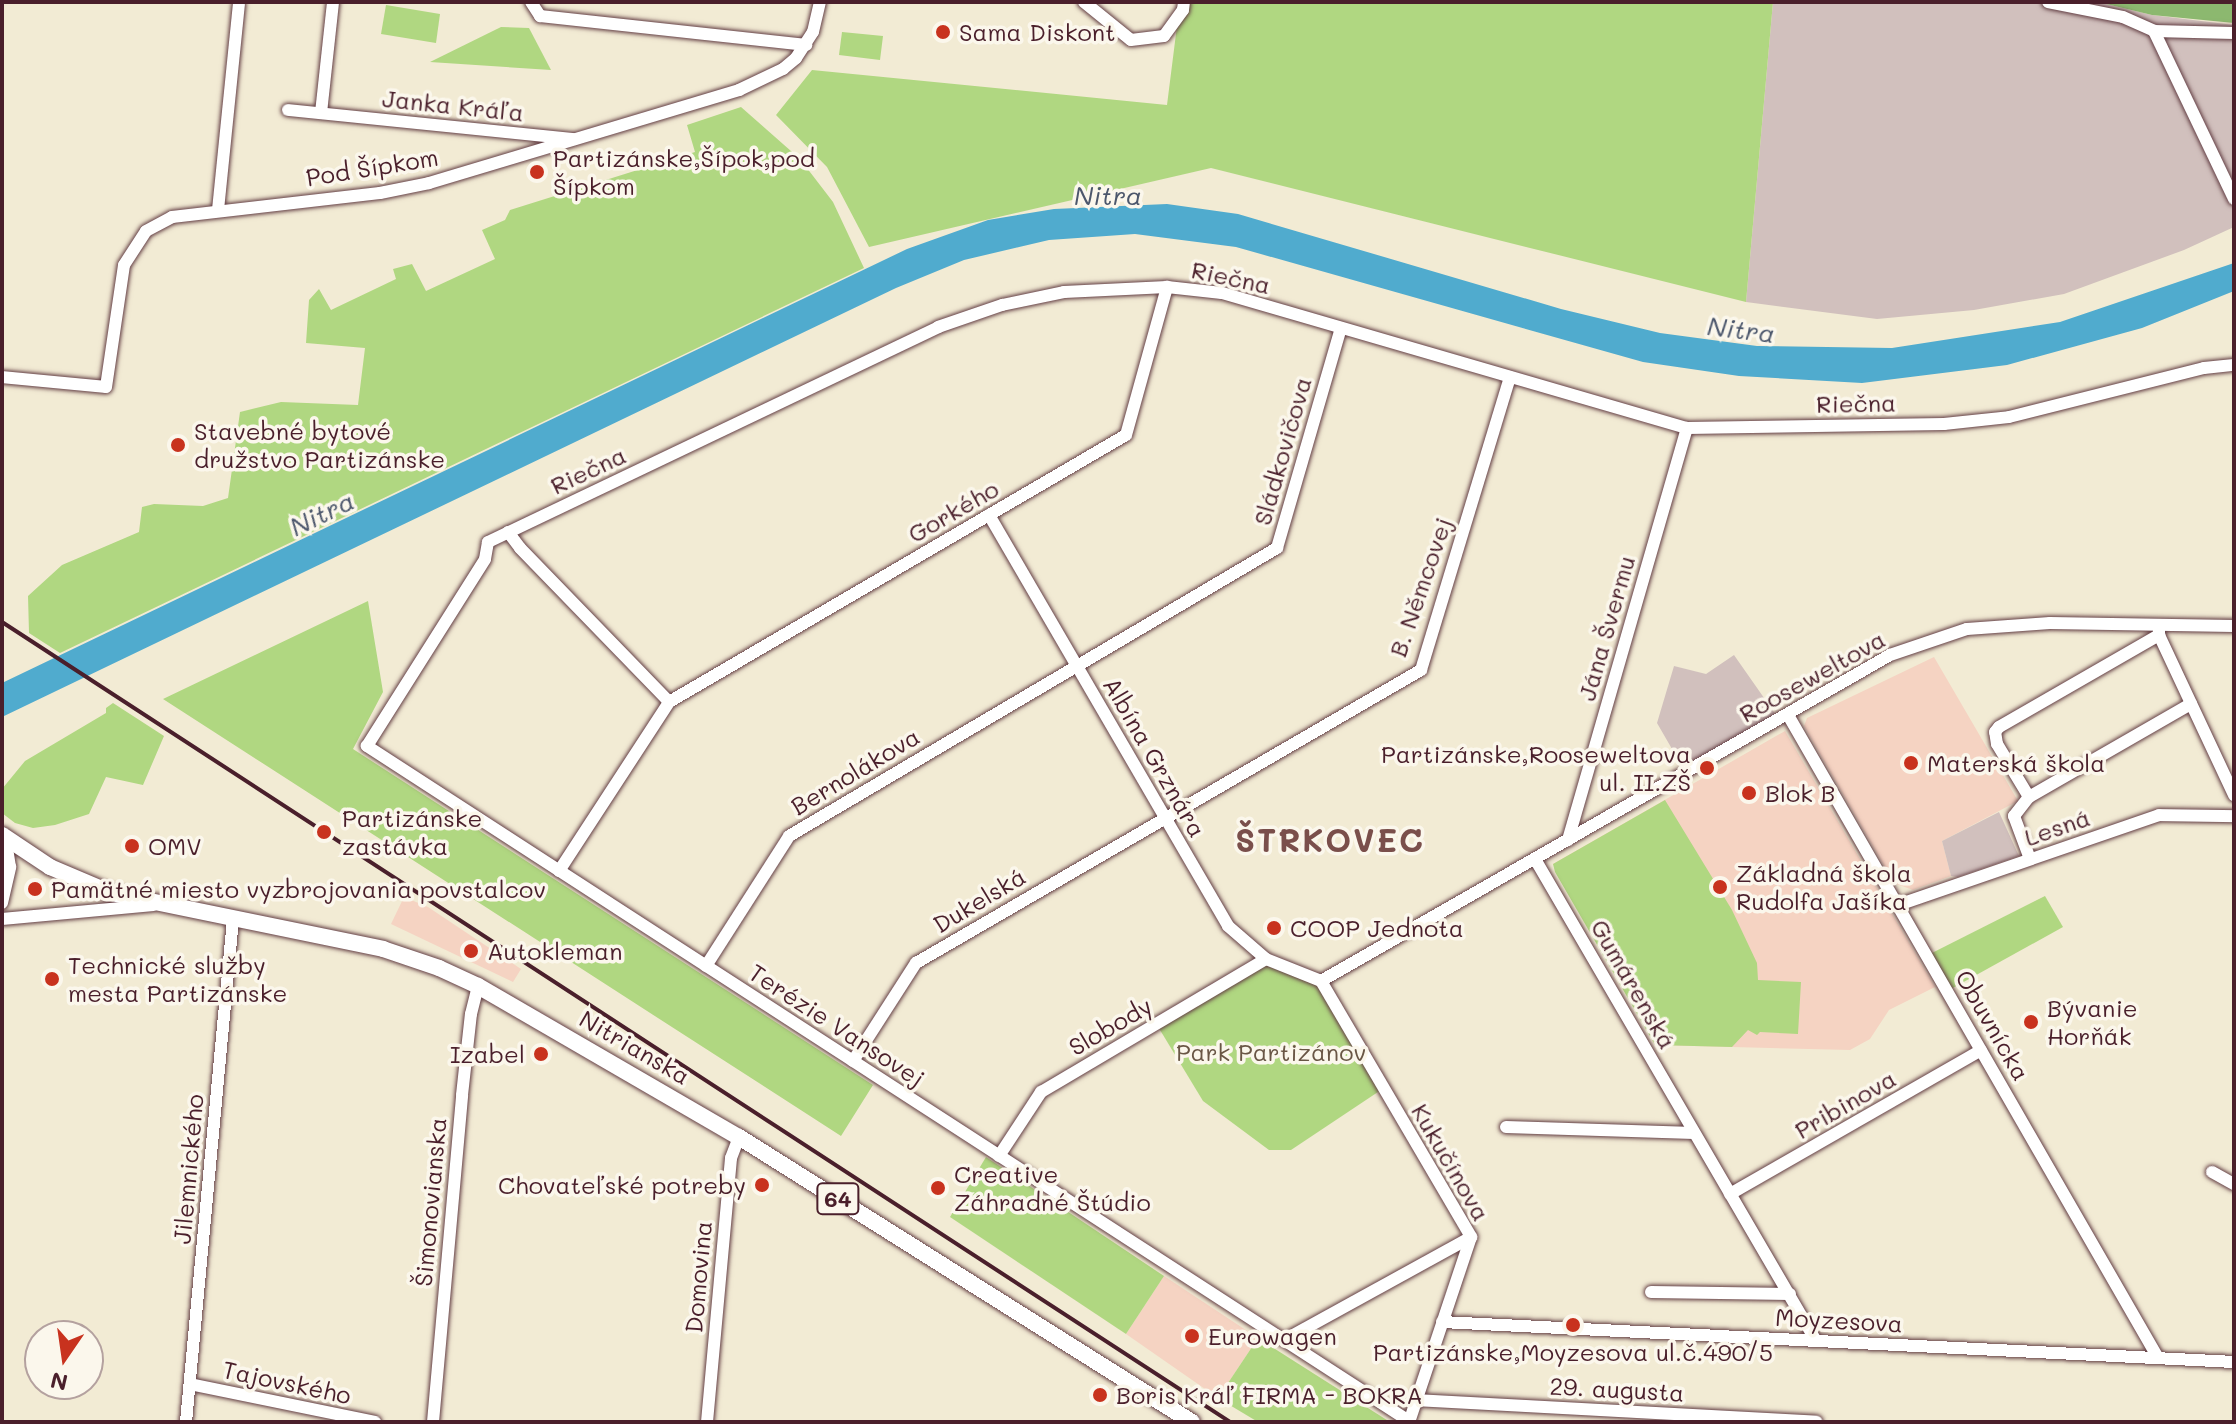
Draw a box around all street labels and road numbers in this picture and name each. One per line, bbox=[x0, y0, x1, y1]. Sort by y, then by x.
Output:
street label: Janka Kráľa bbox=[381, 83, 525, 127]
street label: Pod Šípkom bbox=[304, 142, 440, 192]
street label: Riečna bbox=[1189, 255, 1273, 299]
street label: Sládkovičova bbox=[1247, 374, 1317, 528]
street label: Riečna bbox=[1816, 388, 1896, 418]
street label: Riečna bbox=[546, 440, 630, 500]
street label: Gorkého bbox=[903, 474, 1003, 548]
street label: B. Němcovej bbox=[1383, 514, 1457, 660]
street label: Jána Švermu bbox=[1572, 552, 1640, 704]
street label: Rooseweltova bbox=[1734, 624, 1890, 728]
street label: Albína Grznára bbox=[1098, 672, 1212, 842]
street label: Bernolákova bbox=[785, 721, 925, 821]
street label: Lesná bbox=[2020, 802, 2094, 852]
street label: Dukelská bbox=[928, 861, 1030, 939]
street label: Gumárenská bbox=[1585, 914, 1683, 1054]
street label: Terézie Vansovej bbox=[744, 957, 930, 1093]
street label: Obuvnícka bbox=[1950, 965, 2036, 1085]
street label: Slobody bbox=[1063, 991, 1157, 1061]
street label: Nitrianska bbox=[575, 1004, 695, 1090]
street label: Pribinova bbox=[1789, 1064, 1901, 1144]
street label: Jilemnického bbox=[167, 1093, 209, 1245]
street label: Kukučínova bbox=[1406, 1098, 1496, 1226]
street label: Šimonovianska bbox=[408, 1116, 452, 1288]
road number: 64 bbox=[816, 1181, 860, 1217]
street label: Domovina bbox=[679, 1220, 717, 1334]
street label: Moyzesova bbox=[1775, 1302, 1903, 1338]
street label: Tajovského bbox=[220, 1354, 354, 1410]
street label: 29. augusta bbox=[1549, 1371, 1685, 1407]

